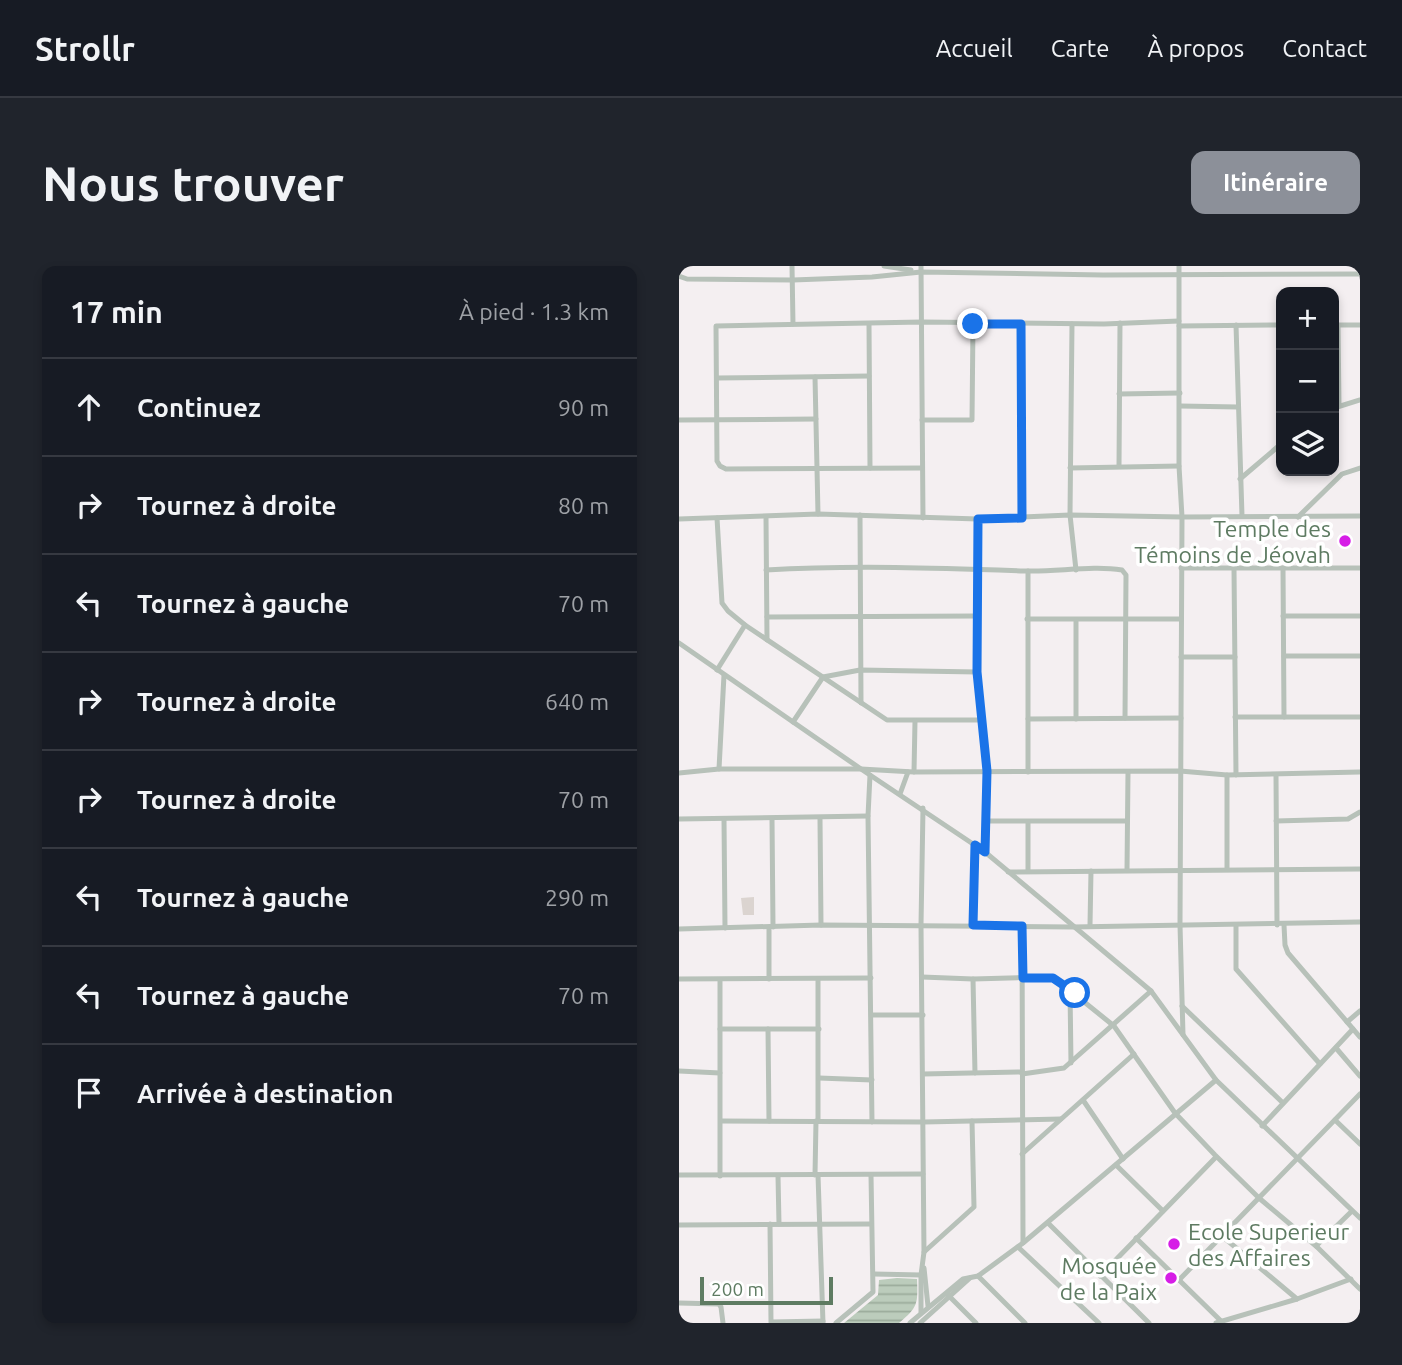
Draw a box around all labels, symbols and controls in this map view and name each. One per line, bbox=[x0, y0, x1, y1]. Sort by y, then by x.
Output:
text: Strollr bbox=[35, 30, 135, 67]
text: Accueil bbox=[936, 35, 1013, 62]
text: Carte bbox=[1051, 35, 1110, 62]
text: À propos bbox=[1148, 35, 1244, 62]
text: Contact bbox=[1282, 35, 1367, 62]
button: Itinéraire bbox=[1191, 151, 1360, 214]
text: Nous trouver bbox=[42, 155, 344, 210]
map controls bbox=[1276, 287, 1339, 476]
button: + bbox=[1276, 287, 1339, 350]
text: 17 min bbox=[70, 295, 163, 329]
text: À pied · 1.3 km bbox=[459, 299, 609, 324]
route end bbox=[957, 308, 988, 339]
button: − bbox=[1276, 350, 1339, 413]
icon: ahead bbox=[70, 388, 108, 426]
text: Continuez bbox=[137, 393, 261, 422]
text: 90 m bbox=[558, 395, 609, 420]
button: layers bbox=[1276, 413, 1339, 476]
icon: right bbox=[70, 486, 108, 524]
text: Tournez à droite bbox=[137, 491, 336, 520]
text: 80 m bbox=[558, 493, 609, 518]
place label: Temple des Témoins de Jéovah bbox=[1134, 516, 1331, 567]
marker: Temple des Témoins de Jéovah bbox=[1337, 533, 1353, 549]
icon: left bbox=[70, 584, 108, 622]
text: Tournez à gauche bbox=[137, 589, 349, 618]
text: 70 m bbox=[558, 591, 609, 616]
icon: right bbox=[70, 682, 108, 720]
text: Tournez à droite bbox=[137, 687, 336, 716]
text: 640 m bbox=[545, 689, 609, 714]
icon: right bbox=[70, 780, 108, 818]
text: Tournez à droite bbox=[137, 785, 336, 814]
text: 70 m bbox=[558, 787, 609, 812]
icon: left bbox=[70, 878, 108, 916]
text: Tournez à gauche bbox=[137, 883, 349, 912]
text: 290 m bbox=[545, 885, 609, 910]
icon: left bbox=[70, 976, 108, 1014]
route start bbox=[1059, 977, 1090, 1008]
text: Tournez à gauche bbox=[137, 981, 349, 1010]
text: 70 m bbox=[558, 983, 609, 1008]
icon: arrive bbox=[70, 1074, 108, 1112]
text: Arrivée à destination bbox=[137, 1079, 393, 1108]
place label: Ecole Superieur des Affaires bbox=[1188, 1219, 1349, 1270]
marker: Ecole Superieur des Affaires bbox=[1166, 1236, 1182, 1252]
place label: Mosquée de la Paix bbox=[1060, 1253, 1157, 1304]
marker: Mosquée de la Paix bbox=[1163, 1270, 1179, 1286]
scale bar bbox=[700, 1274, 833, 1306]
text: 200 m bbox=[711, 1278, 764, 1300]

